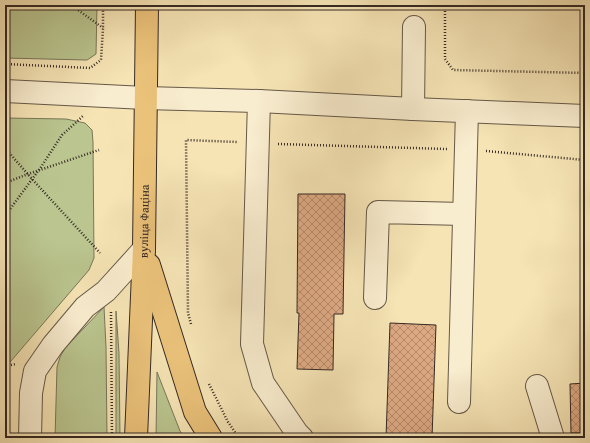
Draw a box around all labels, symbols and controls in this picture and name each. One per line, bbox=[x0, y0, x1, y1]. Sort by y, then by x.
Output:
street label: вуліца Фаціна bbox=[135, 184, 153, 258]

